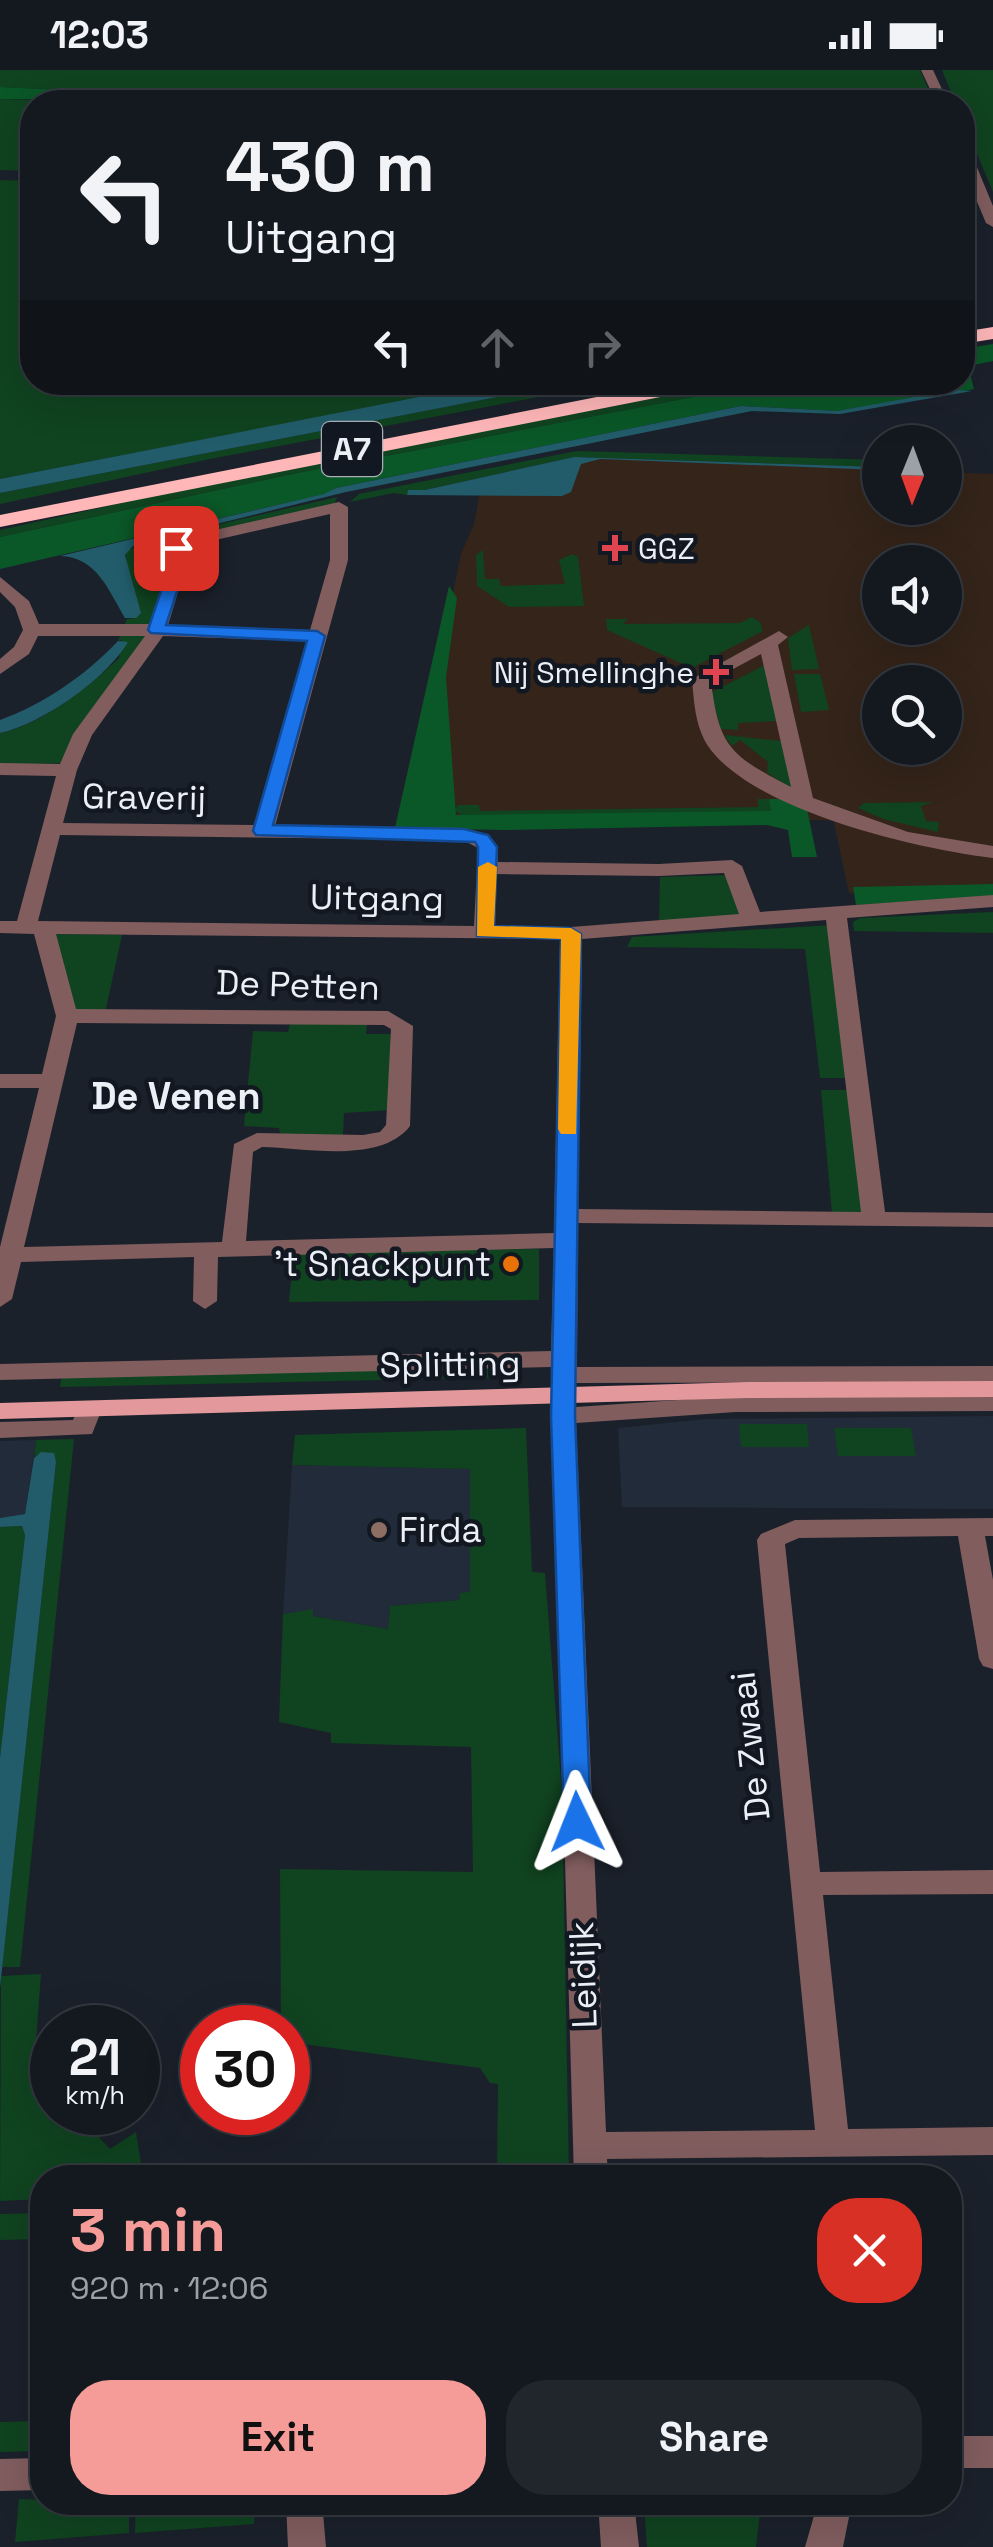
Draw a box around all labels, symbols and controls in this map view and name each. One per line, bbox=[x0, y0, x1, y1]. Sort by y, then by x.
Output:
text: 12:03 bbox=[50, 11, 149, 59]
text: 430 m bbox=[225, 122, 435, 211]
icon: left bbox=[60, 130, 190, 260]
text: Uitgang bbox=[225, 209, 397, 266]
icon: left bbox=[365, 320, 420, 375]
icon: ahead bbox=[470, 320, 525, 375]
icon: right bbox=[575, 320, 630, 375]
road number: A7 bbox=[322, 422, 382, 476]
north arrow bbox=[862, 425, 962, 525]
map controls bbox=[862, 425, 962, 765]
pin bbox=[134, 506, 219, 591]
icon: arrive bbox=[149, 521, 204, 576]
place label: GGZ bbox=[638, 529, 695, 568]
marker: GGZ bbox=[602, 535, 628, 561]
button: sound bbox=[862, 545, 962, 645]
place label: Nij Smellinghe bbox=[494, 653, 694, 692]
marker: Nij Smellinghe bbox=[703, 659, 729, 685]
button: search bbox=[862, 665, 962, 765]
street label: Graverij bbox=[82, 774, 206, 820]
street label: Uitgang bbox=[310, 875, 444, 921]
street label: De Petten bbox=[215, 960, 381, 1010]
district label: De Venen bbox=[91, 1072, 261, 1120]
place label: 't Snackpunt bbox=[274, 1242, 491, 1286]
marker: 't Snackpunt bbox=[500, 1253, 522, 1275]
street label: Splitting bbox=[379, 1341, 521, 1387]
place label: Firda bbox=[399, 1508, 482, 1552]
marker: Firda bbox=[368, 1519, 390, 1541]
street label: De Zwaai bbox=[720, 1669, 780, 1823]
position arrow bbox=[525, 1770, 629, 1874]
street label: Leidijk bbox=[559, 1921, 607, 2029]
speed limit sign: 30 bbox=[180, 2005, 310, 2135]
text: 21 bbox=[69, 2026, 121, 2090]
text: km/h bbox=[65, 2079, 125, 2111]
text: 3 min bbox=[70, 2192, 226, 2269]
button: close bbox=[817, 2198, 922, 2303]
text: 920 m · 12:06 bbox=[70, 2268, 268, 2308]
button: Exit bbox=[70, 2380, 486, 2495]
button: Share bbox=[506, 2380, 922, 2495]

